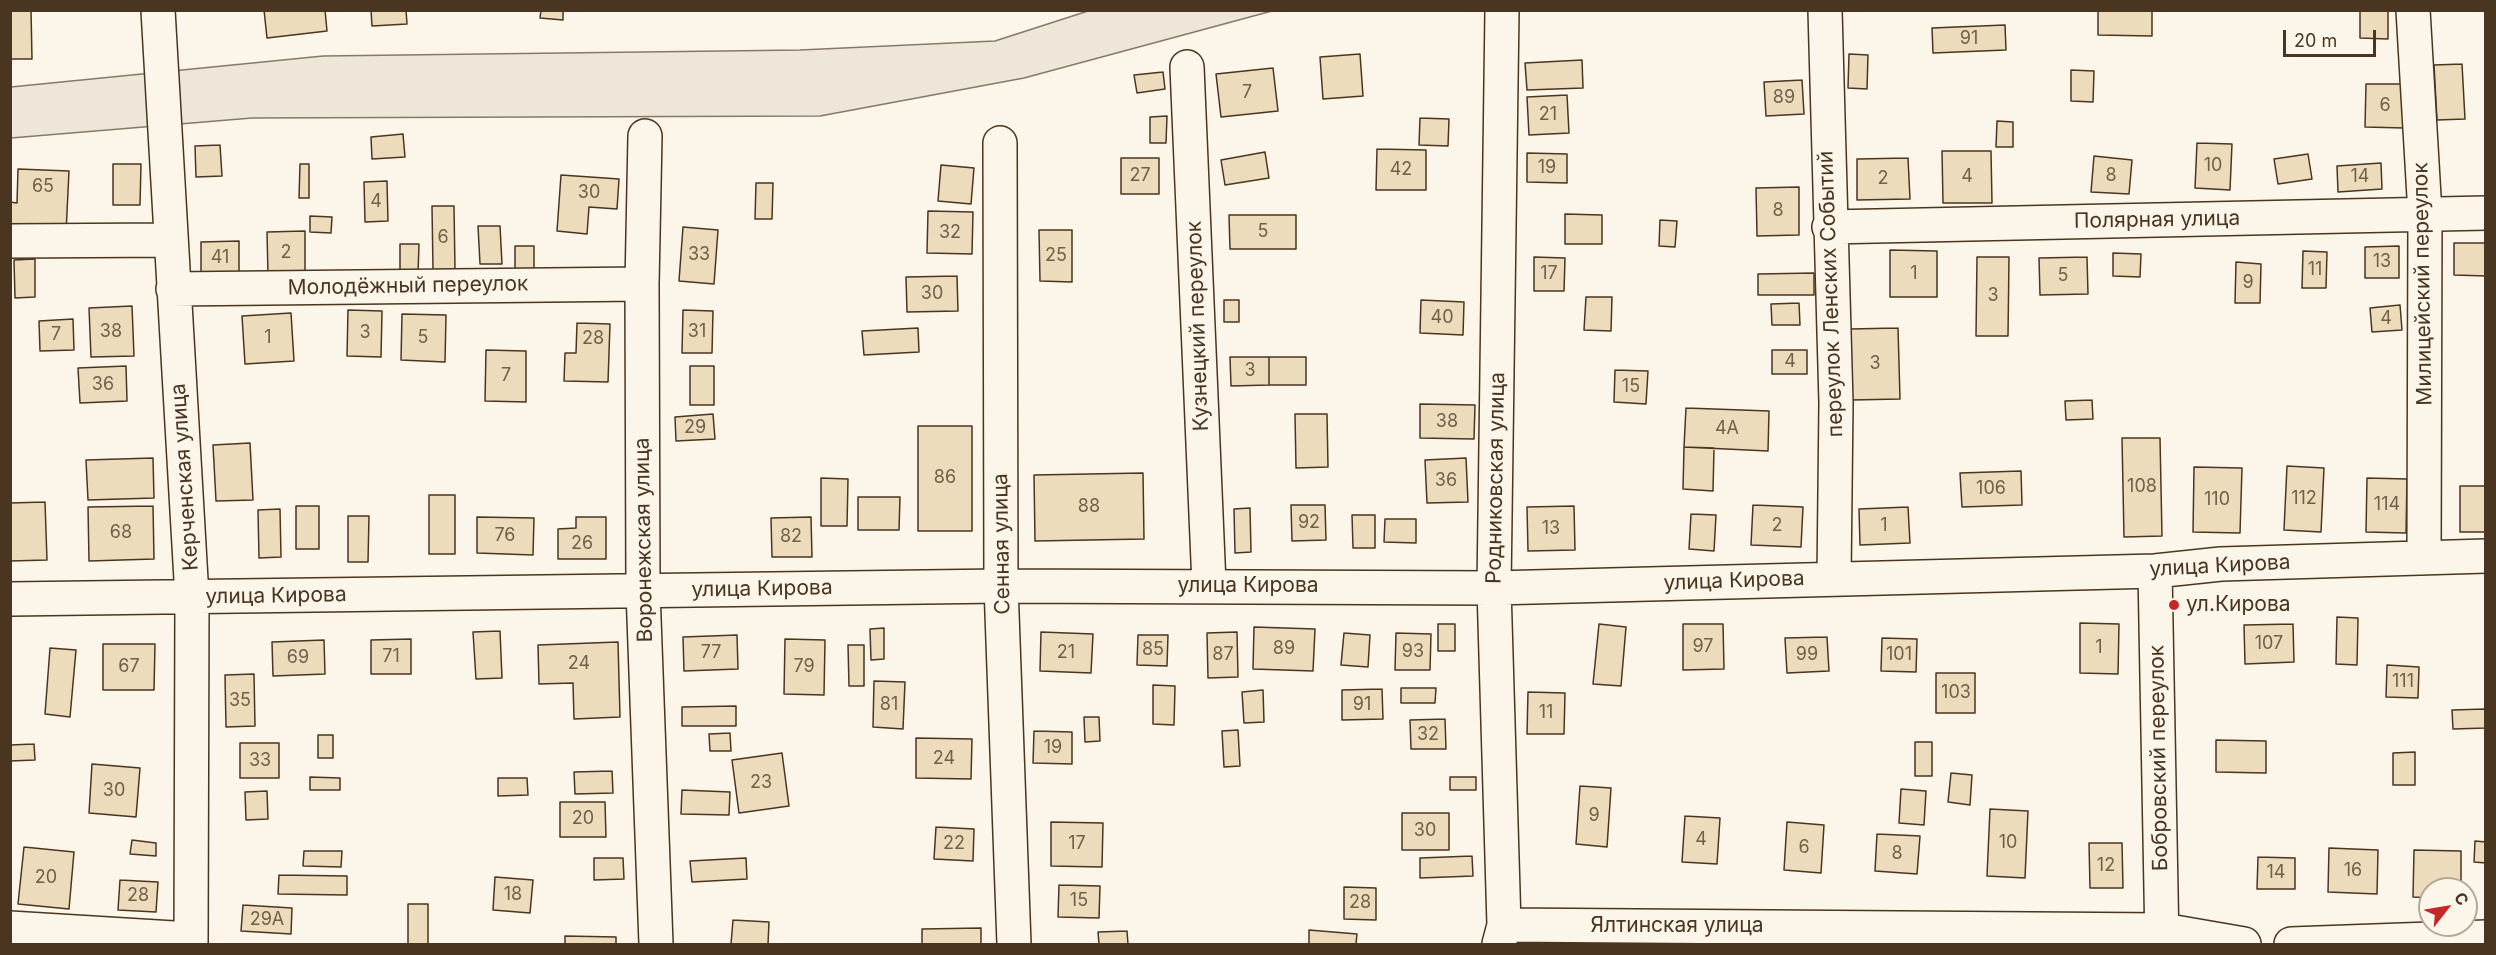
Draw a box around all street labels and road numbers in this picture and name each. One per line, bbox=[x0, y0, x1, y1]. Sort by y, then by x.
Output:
street label: переулок Ленских Событий bbox=[1813, 150, 1849, 438]
street label: Милицейский переулок bbox=[2408, 162, 2438, 406]
street label: Полярная улица bbox=[2074, 206, 2240, 234]
street label: Кузнецкий переулок bbox=[1182, 220, 1214, 432]
street label: Молодёжный переулок bbox=[288, 271, 528, 301]
street label: Родниковская улица bbox=[1482, 372, 1510, 584]
street label: Керченская улица bbox=[166, 382, 204, 572]
street label: Воронежская улица bbox=[630, 437, 658, 643]
street label: Сенная улица bbox=[988, 473, 1016, 615]
street label: улица Кирова bbox=[2149, 550, 2291, 582]
street label: улица Кирова bbox=[1663, 566, 1805, 596]
street label: улица Кирова bbox=[1177, 573, 1319, 599]
street label: улица Кирова bbox=[691, 575, 833, 603]
street label: улица Кирова bbox=[205, 582, 347, 610]
street label: Бобровский переулок bbox=[2144, 645, 2174, 871]
street label: Ялтинская улица bbox=[1591, 913, 1763, 939]

